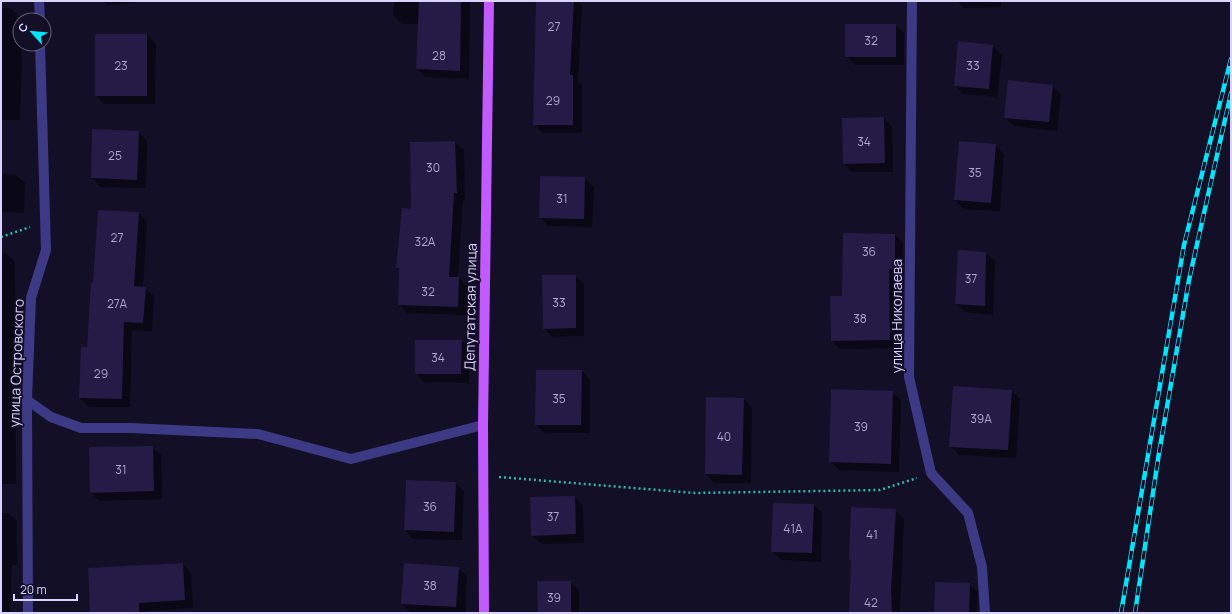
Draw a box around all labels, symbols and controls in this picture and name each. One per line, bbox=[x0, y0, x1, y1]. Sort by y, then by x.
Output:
north arrow bbox=[12, 12, 52, 52]
house number: 27 bbox=[548, 18, 560, 35]
text: С bbox=[14, 20, 31, 34]
house number: 32 bbox=[864, 32, 878, 49]
house number: 28 bbox=[432, 47, 446, 64]
house number: 23 bbox=[114, 57, 128, 74]
house number: 33 bbox=[966, 57, 980, 74]
house number: 29 bbox=[546, 92, 560, 109]
house number: 34 bbox=[857, 133, 871, 150]
house number: 25 bbox=[108, 147, 122, 164]
house number: 30 bbox=[426, 159, 440, 176]
house number: 35 bbox=[968, 164, 982, 181]
house number: 31 bbox=[556, 190, 568, 207]
house number: 27 bbox=[111, 229, 123, 246]
house number: 32А bbox=[415, 233, 436, 250]
street label: Депутатская улица bbox=[459, 243, 481, 371]
house number: 36 bbox=[862, 243, 876, 260]
street label: улица Николаева bbox=[887, 259, 906, 373]
house number: 37 bbox=[965, 270, 977, 287]
house number: 32 bbox=[421, 283, 435, 300]
house number: 33 bbox=[552, 294, 566, 311]
house number: 27А bbox=[107, 295, 127, 312]
street label: улица Островского bbox=[4, 298, 28, 428]
house number: 38 bbox=[853, 310, 867, 327]
house number: 34 bbox=[431, 349, 445, 366]
house number: 29 bbox=[94, 365, 108, 382]
house number: 35 bbox=[552, 390, 566, 407]
house number: 39А bbox=[970, 410, 992, 427]
house number: 39 bbox=[854, 418, 868, 435]
house number: 40 bbox=[717, 428, 731, 445]
house number: 31 bbox=[115, 461, 127, 478]
house number: 36 bbox=[423, 498, 437, 515]
house number: 37 bbox=[547, 508, 559, 525]
house number: 41А bbox=[783, 520, 803, 537]
house number: 41 bbox=[866, 526, 878, 543]
scale bar bbox=[14, 576, 77, 602]
house number: 38 bbox=[423, 577, 437, 594]
text: 20 m bbox=[20, 581, 47, 598]
house number: 39 bbox=[547, 589, 561, 606]
house number: 42 bbox=[864, 594, 878, 611]

